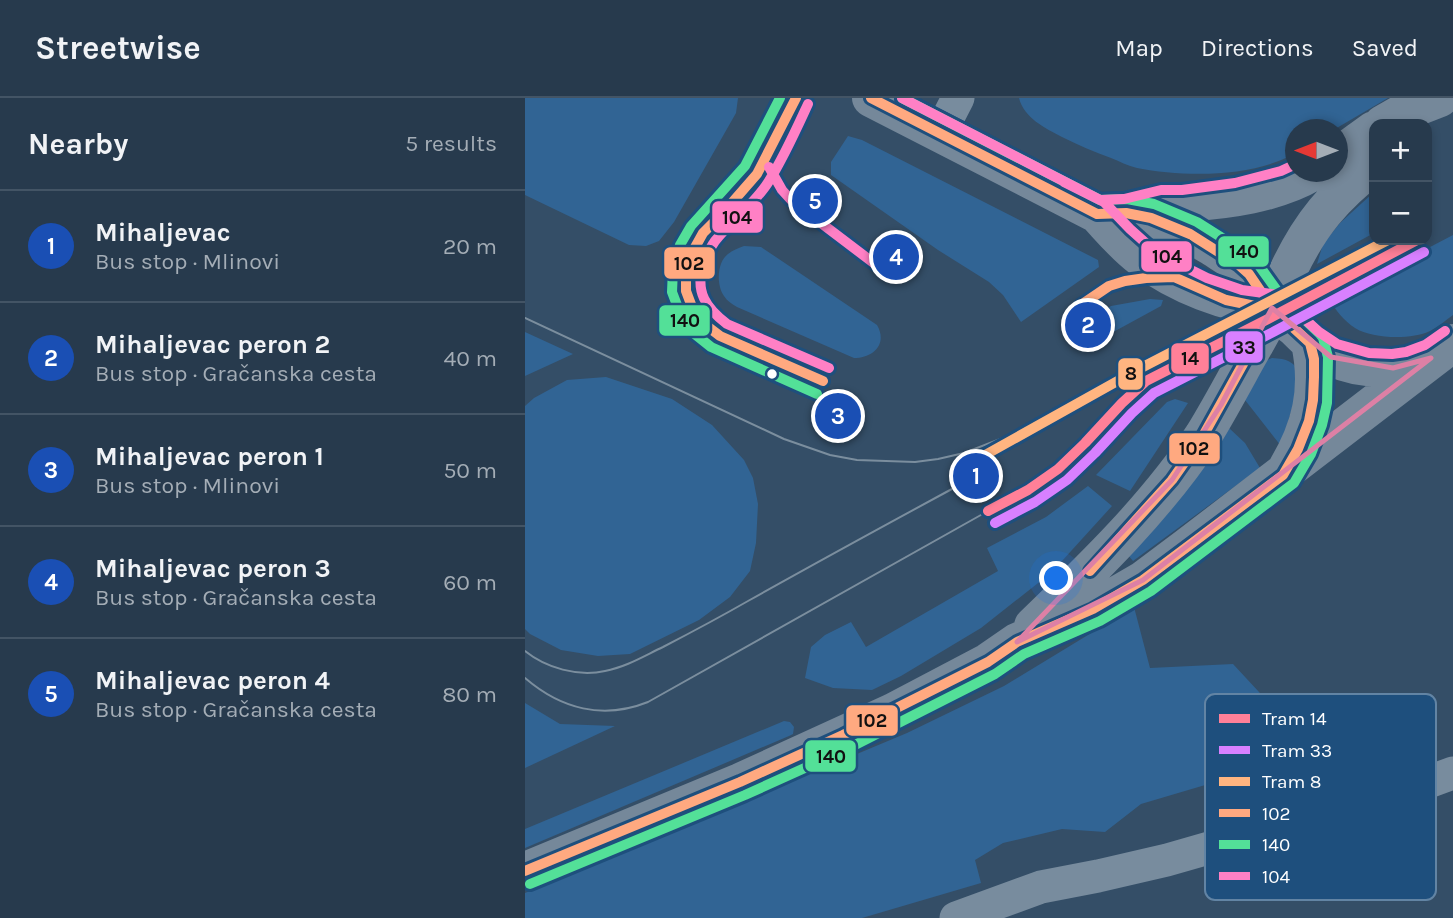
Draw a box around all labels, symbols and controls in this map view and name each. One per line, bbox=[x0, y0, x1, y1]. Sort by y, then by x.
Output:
text: Streetwise bbox=[35, 29, 201, 67]
text: Map bbox=[1115, 34, 1163, 62]
text: Directions bbox=[1201, 34, 1314, 62]
text: Saved bbox=[1352, 34, 1418, 62]
north arrow bbox=[1285, 119, 1348, 182]
map controls bbox=[1369, 119, 1432, 245]
button: + bbox=[1369, 119, 1432, 182]
text: Nearby bbox=[28, 126, 128, 162]
text: 5 results bbox=[405, 130, 497, 157]
pin: 5 bbox=[792, 175, 838, 227]
button: − bbox=[1369, 182, 1432, 245]
line badge: 104 bbox=[711, 200, 764, 234]
text: 104 bbox=[722, 207, 753, 229]
text: Mihaljevac bbox=[95, 217, 231, 248]
pin: 4 bbox=[873, 231, 919, 283]
text: 1 bbox=[47, 233, 55, 260]
text: 20 m bbox=[443, 233, 497, 260]
line badge: 140 bbox=[1217, 235, 1270, 268]
line badge: 104 bbox=[1140, 240, 1193, 273]
text: 140 bbox=[1229, 241, 1259, 263]
line badge: 102 bbox=[663, 246, 716, 280]
text: 104 bbox=[1152, 246, 1183, 268]
text: Bus stop · Mlinovi bbox=[95, 248, 280, 275]
text: 102 bbox=[674, 253, 704, 275]
pin: 2 bbox=[1065, 299, 1111, 351]
line badge: 140 bbox=[658, 304, 711, 337]
text: 140 bbox=[670, 310, 700, 332]
text: Mihaljevac peron 2 bbox=[95, 329, 330, 360]
line badge: 33 bbox=[1224, 330, 1264, 364]
text: 33 bbox=[1232, 337, 1256, 359]
line badge: 14 bbox=[1170, 342, 1210, 375]
text: 2 bbox=[44, 345, 58, 372]
text: 40 m bbox=[444, 345, 497, 372]
text: 14 bbox=[1181, 348, 1200, 370]
line badge: 8 bbox=[1117, 357, 1144, 391]
text: Bus stop · Gračanska cesta bbox=[95, 360, 377, 387]
text: 8 bbox=[1125, 363, 1137, 385]
unlabelled marker bbox=[765, 367, 779, 381]
pin: 3 bbox=[815, 390, 861, 442]
line badge: 102 bbox=[1168, 432, 1221, 465]
text: 102 bbox=[1179, 438, 1209, 460]
text: Mihaljevac peron 1 bbox=[95, 441, 324, 472]
pin: 1 bbox=[953, 450, 999, 502]
text: 3 bbox=[44, 457, 58, 484]
text: 50 m bbox=[443, 457, 497, 484]
text: Bus stop · Mlinovi bbox=[95, 472, 280, 499]
text: Mihaljevac peron 3 bbox=[95, 553, 331, 584]
your location bbox=[1039, 561, 1073, 595]
text: 4 bbox=[44, 569, 58, 596]
text: 60 m bbox=[443, 569, 497, 596]
text: Bus stop · Gračanska cesta bbox=[95, 584, 377, 611]
text: Mihaljevac peron 4 bbox=[95, 665, 330, 696]
text: 5 bbox=[44, 681, 58, 708]
text: 80 m bbox=[442, 681, 497, 708]
legend bbox=[1205, 694, 1436, 900]
text: Bus stop · Gračanska cesta bbox=[95, 696, 377, 723]
line badge: 102 bbox=[845, 704, 899, 737]
text: Tram 14 bbox=[1262, 708, 1327, 730]
text: 102 bbox=[857, 710, 887, 732]
line badge: 140 bbox=[804, 739, 857, 773]
text: Tram 33 bbox=[1262, 740, 1332, 762]
text: 140 bbox=[816, 746, 846, 768]
text: Tram 8 bbox=[1262, 771, 1321, 793]
text: 102 bbox=[1262, 803, 1291, 825]
text: 140 bbox=[1262, 834, 1290, 856]
text: 104 bbox=[1262, 866, 1291, 888]

